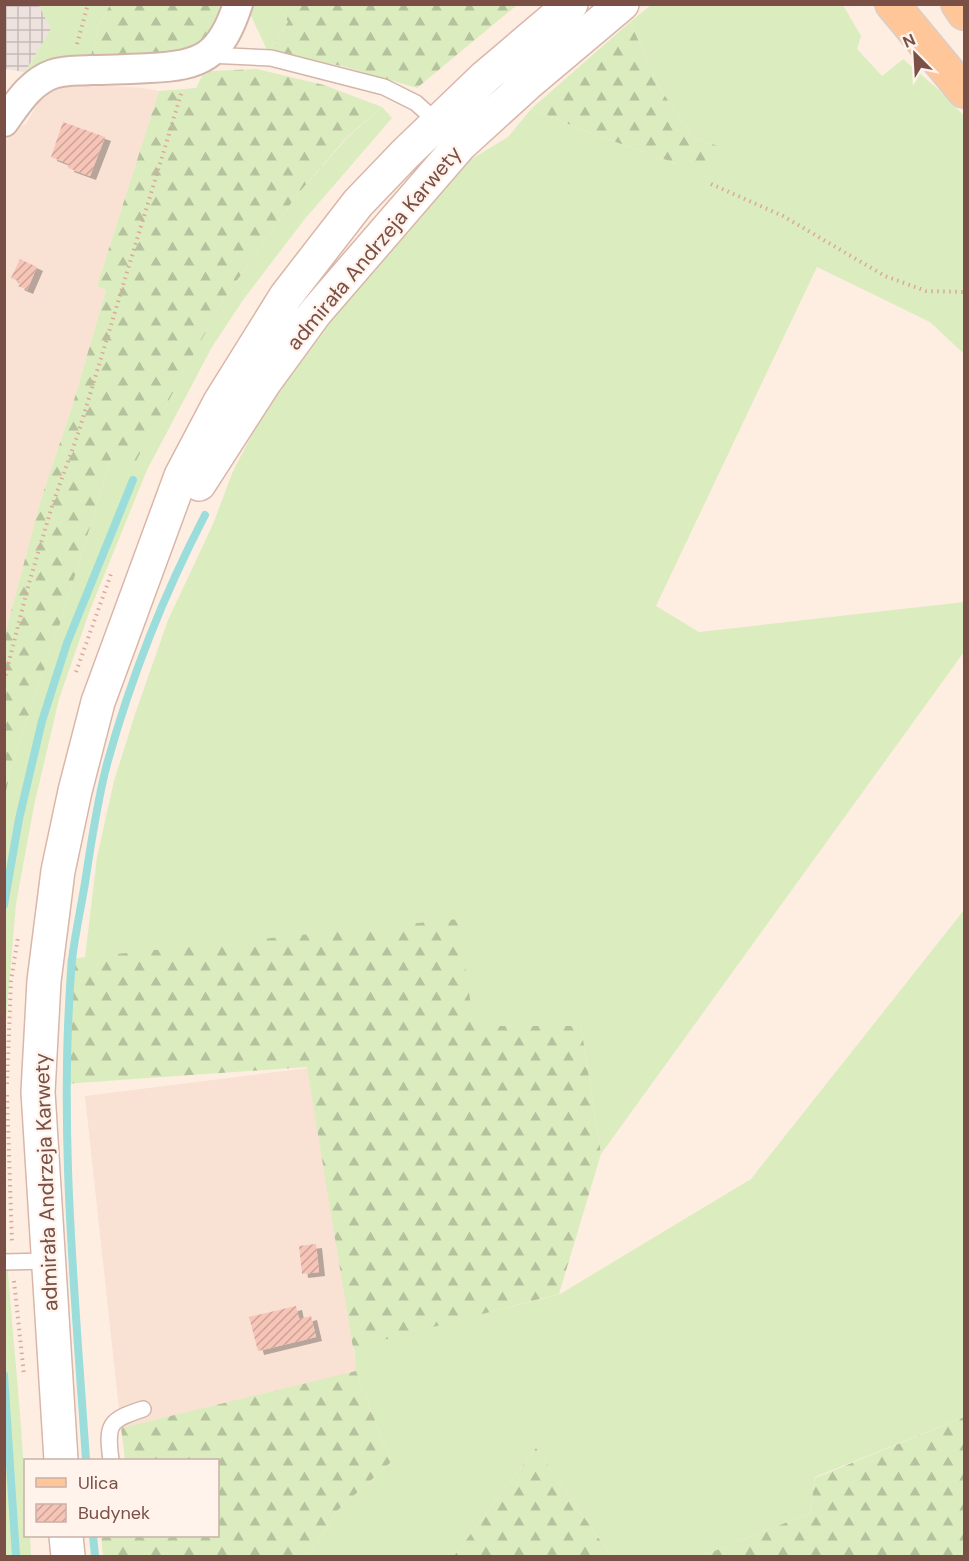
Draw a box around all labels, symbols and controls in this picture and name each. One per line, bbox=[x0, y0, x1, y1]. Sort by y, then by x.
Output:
north arrow bbox=[885, 24, 945, 84]
text: N bbox=[900, 29, 919, 53]
street label: admirała Andrzeja Karwety bbox=[280, 140, 468, 356]
street label: admirała Andrzeja Karwety bbox=[27, 1052, 65, 1312]
legend bbox=[24, 1459, 219, 1537]
text: Ulica bbox=[78, 1471, 118, 1495]
text: Budynek bbox=[78, 1501, 150, 1525]

